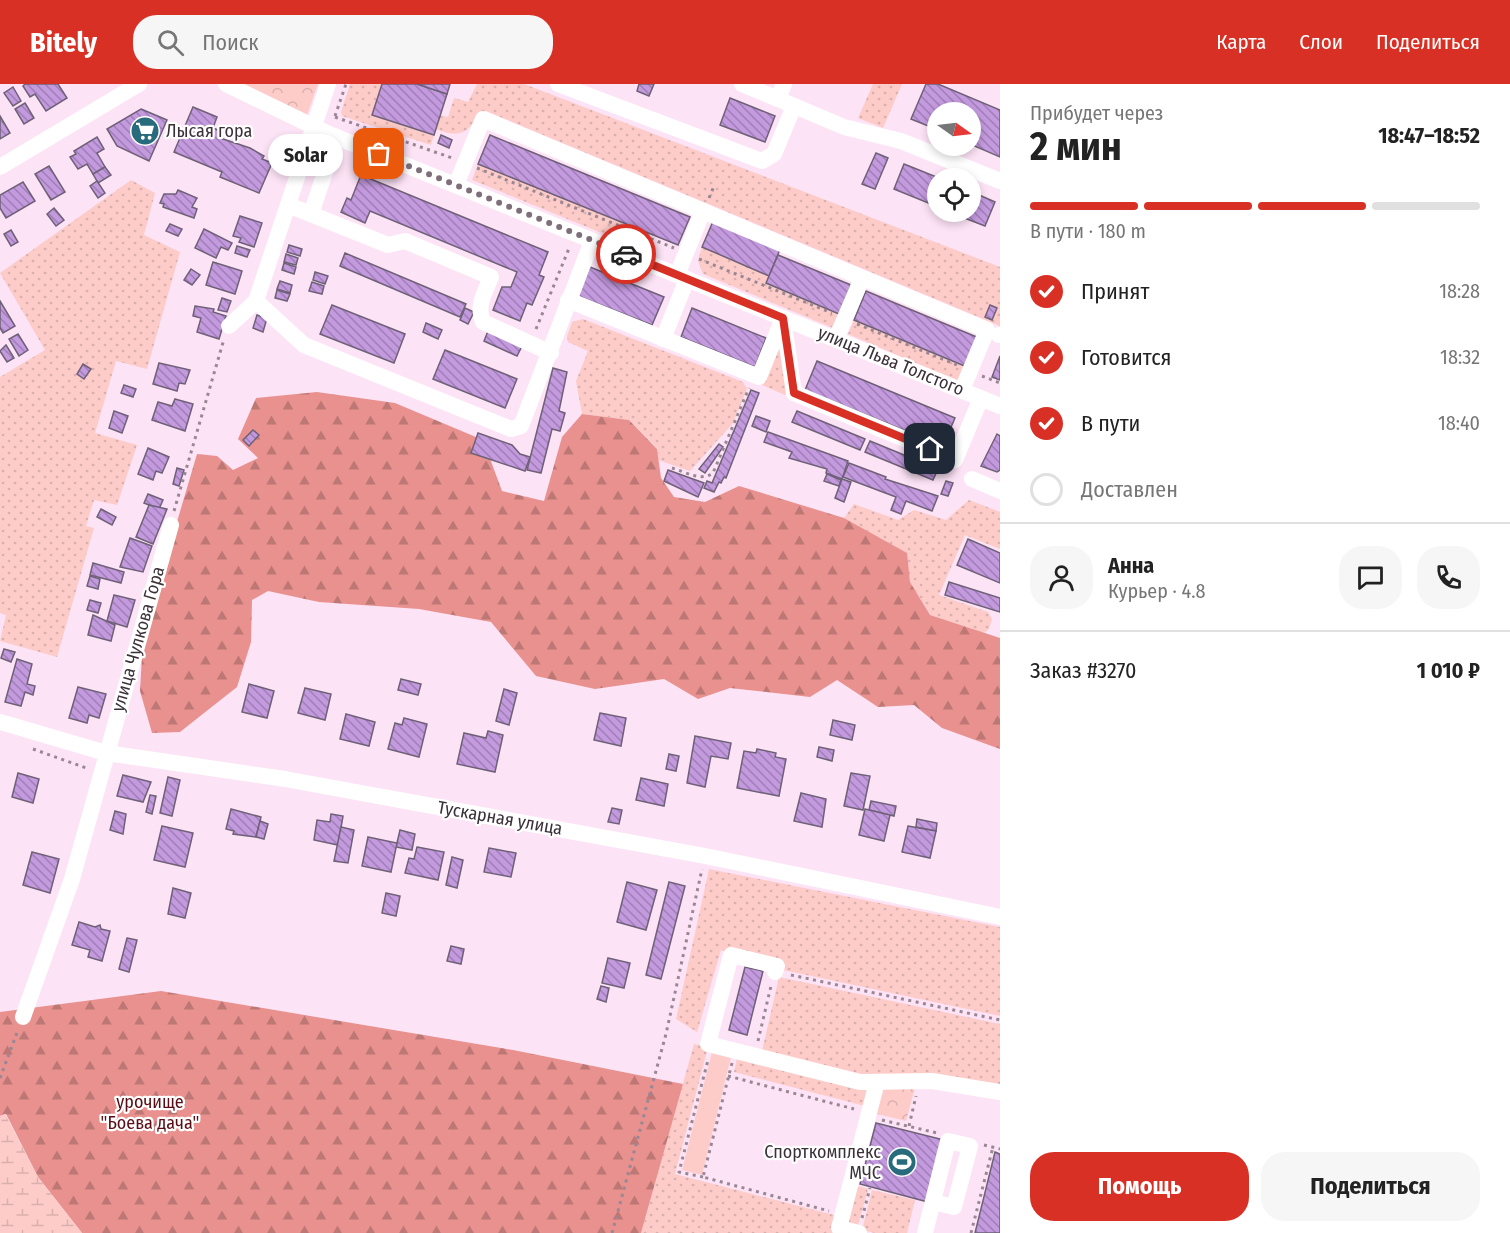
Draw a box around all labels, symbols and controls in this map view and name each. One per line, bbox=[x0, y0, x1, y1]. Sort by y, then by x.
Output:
search box bbox=[133, 15, 553, 69]
text: Bitely bbox=[30, 26, 97, 59]
icon: search bbox=[154, 26, 187, 59]
text: Поиск bbox=[202, 29, 259, 56]
text: Карта bbox=[1216, 29, 1266, 55]
text: Слои bbox=[1299, 29, 1343, 55]
text: Поделиться bbox=[1376, 29, 1480, 55]
text: Прибудет через bbox=[1030, 101, 1163, 125]
north arrow bbox=[927, 102, 981, 156]
map controls bbox=[927, 102, 981, 222]
supermarket icon: Лысая гора bbox=[129, 115, 161, 147]
place label: Лысая гора bbox=[166, 120, 252, 142]
text: 18:47–18:52 bbox=[1378, 122, 1480, 149]
text: 2 мин bbox=[1030, 124, 1122, 170]
pin bbox=[353, 128, 404, 179]
callout: Solar bbox=[268, 133, 343, 175]
icon: bag bbox=[362, 137, 395, 170]
text: Solar bbox=[284, 143, 327, 167]
button: locate bbox=[927, 168, 981, 222]
text: В пути · 180 m bbox=[1030, 219, 1146, 243]
courier bbox=[596, 224, 656, 284]
icon: car bbox=[610, 238, 643, 271]
icon: check bbox=[1030, 275, 1063, 308]
text: Принят bbox=[1081, 278, 1149, 305]
text: 18:28 bbox=[1439, 279, 1480, 303]
street label: улица Льва Толстого bbox=[815, 322, 967, 400]
icon: check bbox=[1030, 341, 1063, 374]
text: Готовится bbox=[1081, 344, 1172, 371]
text: 18:32 bbox=[1440, 345, 1480, 369]
icon: check bbox=[1030, 407, 1063, 440]
text: В пути bbox=[1081, 410, 1140, 437]
text: 18:40 bbox=[1438, 411, 1480, 435]
pin bbox=[904, 423, 955, 474]
icon: home bbox=[913, 432, 946, 465]
text: Доставлен bbox=[1081, 476, 1178, 503]
button: person bbox=[1030, 546, 1093, 609]
button: chat bbox=[1339, 546, 1402, 609]
button: phone bbox=[1417, 546, 1480, 609]
text: Анна bbox=[1108, 552, 1154, 579]
street label: улица Чулкова Гора bbox=[107, 564, 169, 714]
text: Курьер · 4.8 bbox=[1108, 579, 1205, 603]
text: Заказ #3270 bbox=[1030, 657, 1137, 684]
text: 1 010 ₽ bbox=[1417, 657, 1480, 684]
street label: Тускарная улица bbox=[436, 796, 564, 840]
park label: урочище "Боева дача" bbox=[101, 1091, 199, 1134]
place label: Спорткомплекс МЧС bbox=[764, 1141, 881, 1184]
sports icon: Спорткомплекс МЧС bbox=[886, 1146, 918, 1178]
button: Помощь bbox=[1030, 1152, 1249, 1221]
button: Поделиться bbox=[1261, 1152, 1480, 1221]

